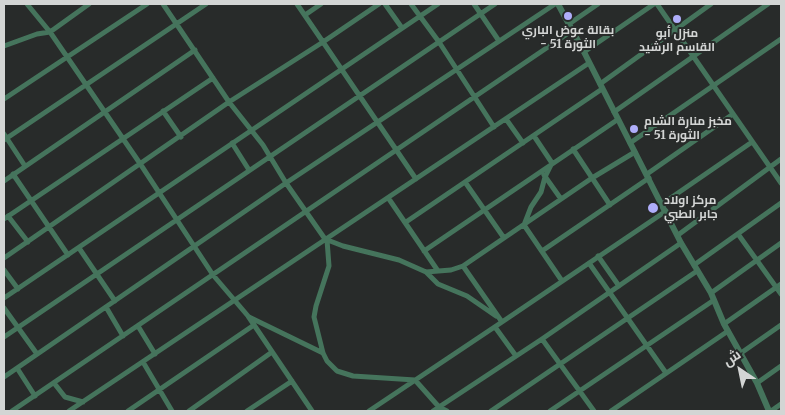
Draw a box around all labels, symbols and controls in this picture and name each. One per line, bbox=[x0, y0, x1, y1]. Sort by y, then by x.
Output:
marker: بقالة عوض الباري - الثورة 51 bbox=[562, 10, 574, 22]
marker: منزل أبو القاسم الرشيد bbox=[671, 13, 683, 25]
place label: بقالة عوض الباري - الثورة 51 bbox=[522, 24, 614, 52]
place label: منزل أبو القاسم الرشيد bbox=[639, 27, 715, 55]
place label: مخبز منارة الشام - الثورة 51 bbox=[644, 115, 732, 143]
marker: مخبز منارة الشام - الثورة 51 bbox=[628, 123, 640, 135]
place label: مركز اولاد جابر الطبي bbox=[664, 194, 718, 222]
marker: مركز اولاد جابر الطبي bbox=[646, 201, 660, 215]
north arrow bbox=[715, 345, 765, 395]
text: ش bbox=[719, 345, 744, 370]

